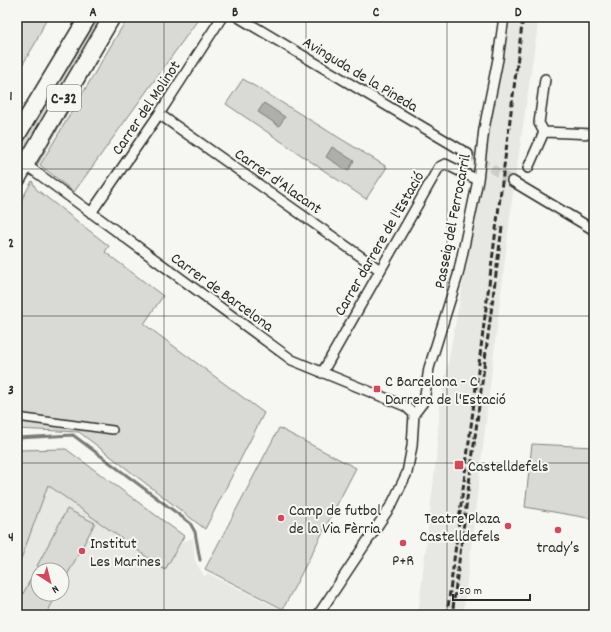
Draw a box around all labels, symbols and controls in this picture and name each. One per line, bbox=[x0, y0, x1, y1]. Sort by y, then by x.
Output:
text: A bbox=[89, 4, 97, 23]
text: B bbox=[232, 4, 238, 23]
text: C bbox=[373, 4, 380, 23]
text: D bbox=[515, 4, 522, 23]
street label: Avinguda de la Pineda bbox=[298, 32, 422, 119]
street label: Carrer del Molinot bbox=[107, 56, 187, 160]
road number: C-32 bbox=[47, 85, 81, 111]
text: 1 bbox=[10, 88, 13, 107]
street label: Carrer d'Alacant bbox=[229, 143, 326, 221]
street label: Passeig del Ferrocarril bbox=[429, 152, 478, 291]
street label: Carrer darrere de l'Estació bbox=[329, 168, 431, 321]
text: 2 bbox=[8, 235, 14, 254]
street label: Carrer de Barcelona bbox=[165, 248, 278, 339]
place label: C Barcelona - C Darrera de l'Estació bbox=[385, 371, 506, 412]
text: 3 bbox=[8, 382, 14, 401]
marker: C Barcelona - C Darrera de l'Estació bbox=[372, 384, 382, 394]
place label: Castelldefels bbox=[468, 456, 549, 479]
marker: Castelldefels bbox=[453, 459, 465, 471]
place label: Camp de futbol de la Via Fèrria bbox=[289, 500, 381, 541]
place label: Teatre Plaza Castelldefels bbox=[420, 508, 500, 549]
marker: Camp de futbol de la Via Fèrria bbox=[276, 513, 286, 523]
marker: Teatre Plaza Castelldefels bbox=[503, 521, 513, 531]
marker: trady’s bbox=[553, 525, 563, 535]
text: 4 bbox=[8, 529, 14, 548]
place label: Institut Les Marines bbox=[90, 533, 161, 574]
place label: trady’s bbox=[536, 537, 580, 560]
marker: P+R bbox=[398, 538, 408, 548]
marker: Institut Les Marines bbox=[77, 546, 87, 556]
place label: P+R bbox=[392, 550, 414, 573]
north arrow bbox=[30, 562, 70, 602]
scale bar bbox=[453, 576, 530, 602]
text: N bbox=[47, 580, 62, 597]
text: 50 m bbox=[459, 583, 482, 600]

